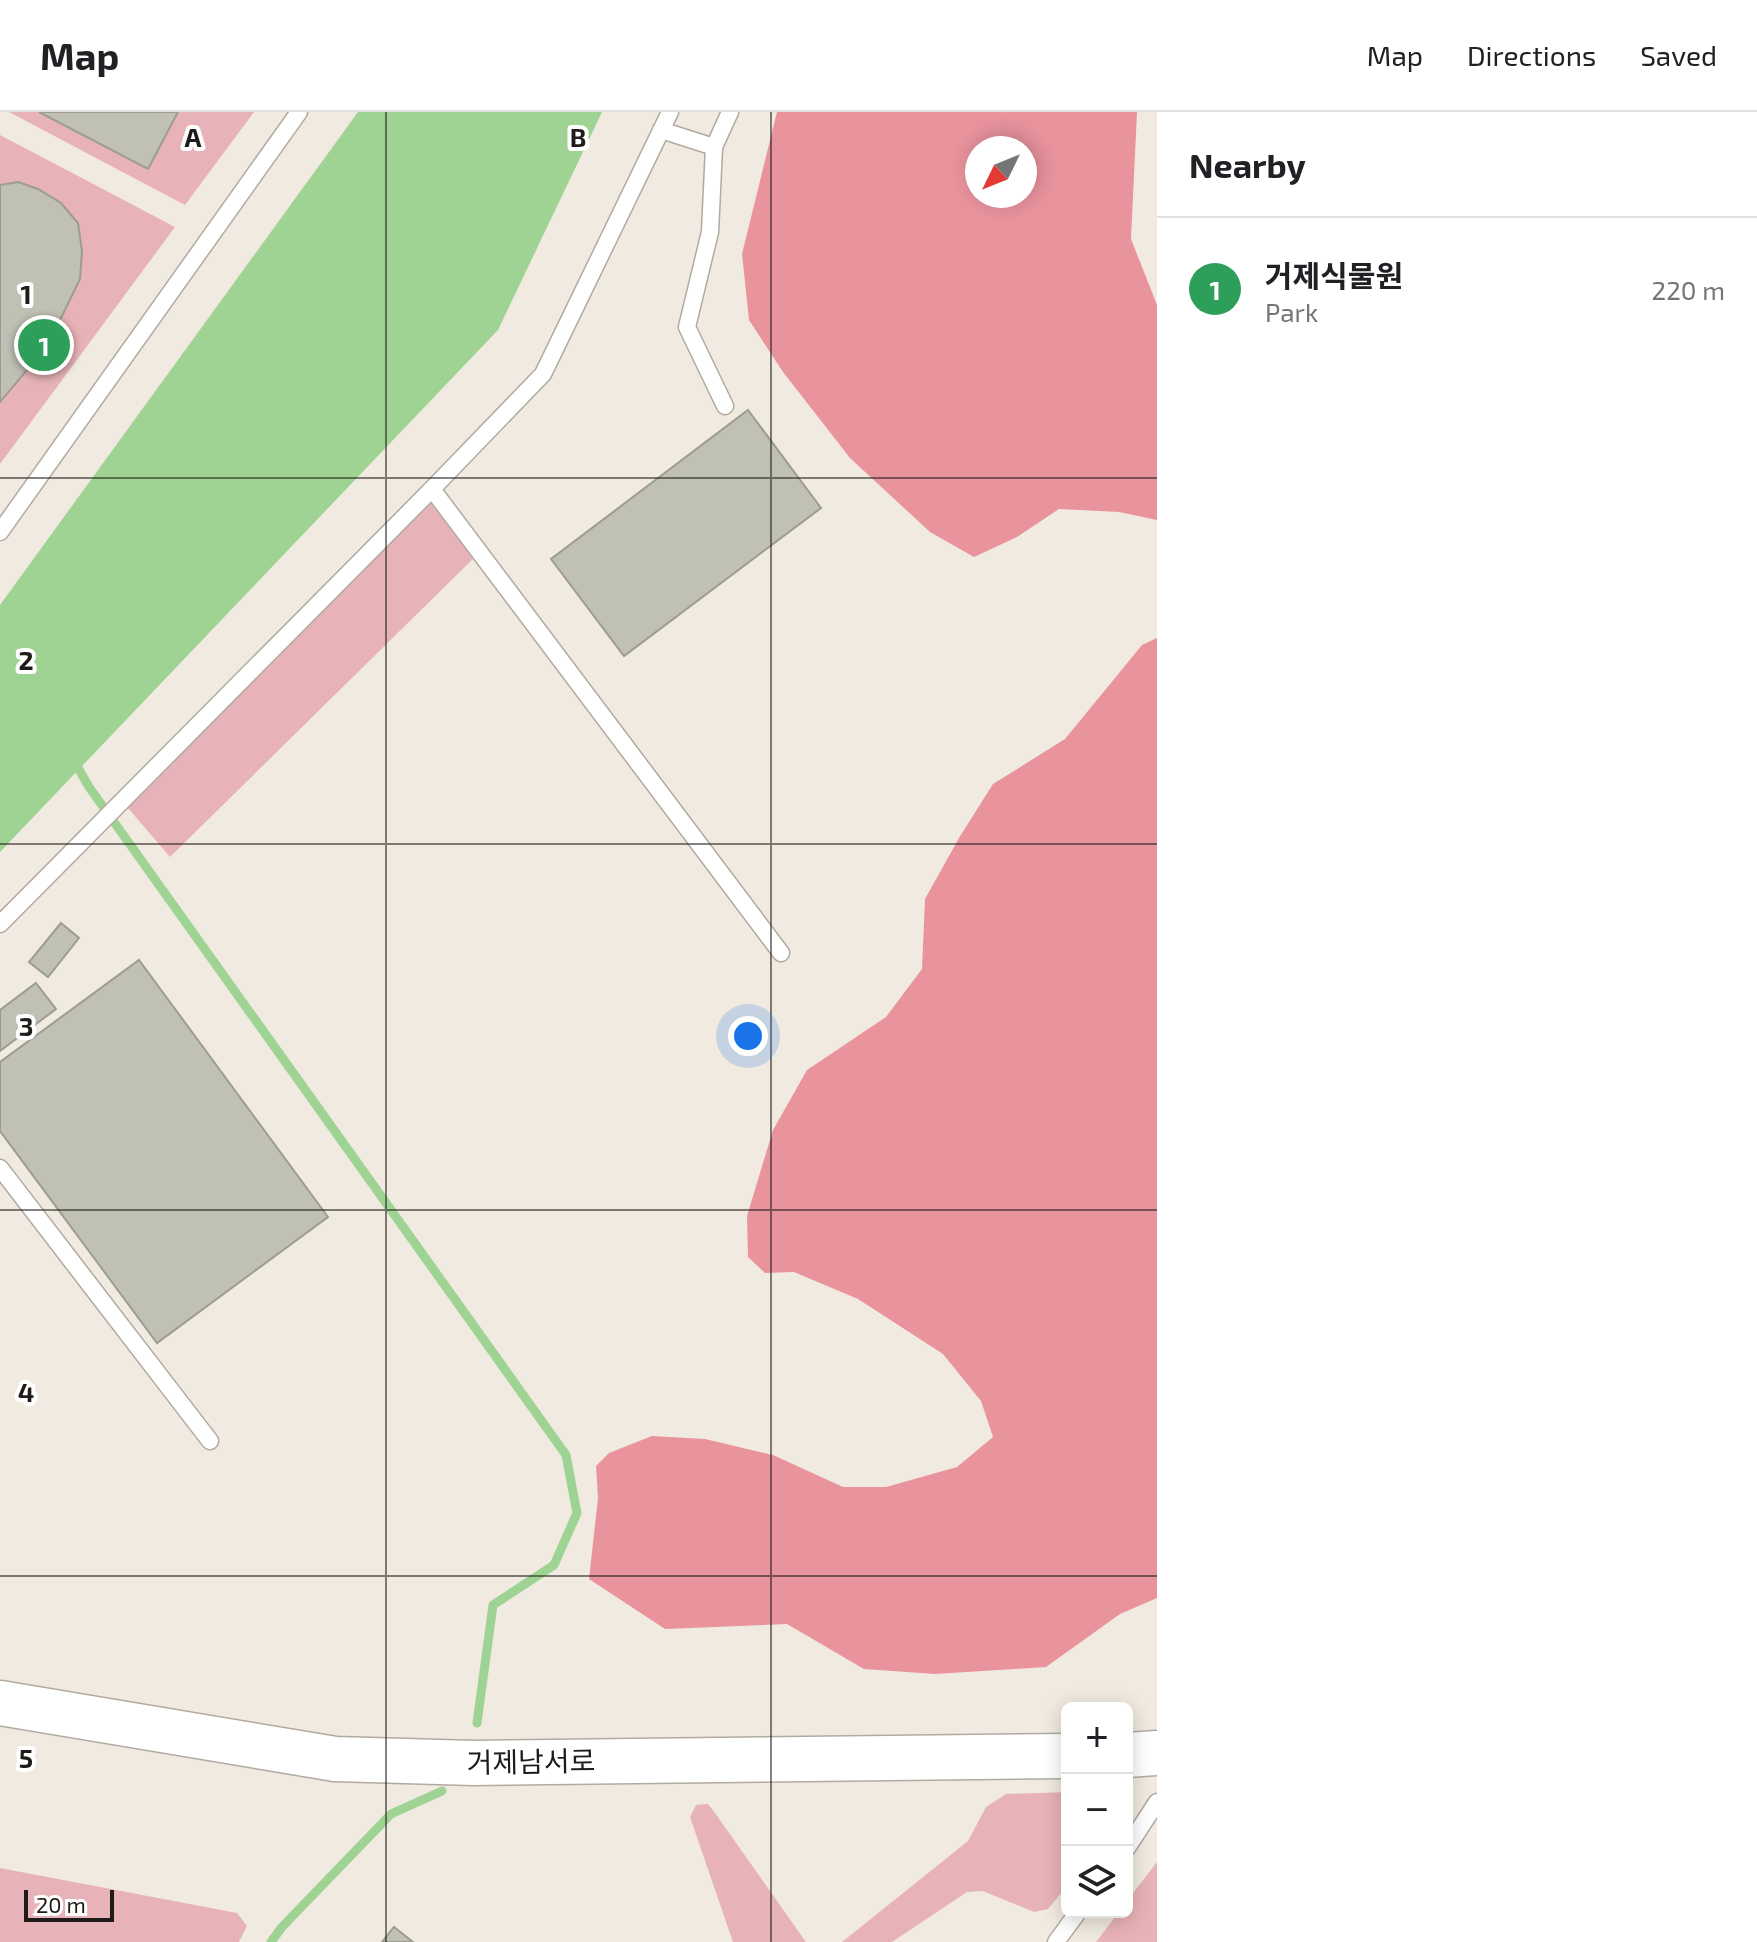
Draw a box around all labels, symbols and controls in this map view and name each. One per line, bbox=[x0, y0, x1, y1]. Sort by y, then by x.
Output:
text: Map bbox=[40, 32, 119, 78]
text: Map bbox=[1367, 38, 1423, 72]
text: Directions bbox=[1467, 38, 1596, 72]
text: Saved bbox=[1640, 38, 1717, 72]
text: A bbox=[185, 121, 202, 152]
text: B bbox=[570, 121, 586, 152]
north arrow bbox=[965, 136, 1037, 208]
text: Nearby bbox=[1189, 144, 1306, 185]
text: 거제식물원 bbox=[1265, 257, 1403, 293]
text: 1 bbox=[1209, 274, 1221, 305]
text: 220 m bbox=[1652, 274, 1725, 305]
text: 1 bbox=[20, 278, 32, 309]
text: Park bbox=[1265, 296, 1318, 327]
pin: 1 bbox=[18, 315, 70, 375]
text: 2 bbox=[18, 644, 34, 675]
text: 3 bbox=[19, 1010, 33, 1041]
your location bbox=[728, 1016, 768, 1056]
text: 4 bbox=[18, 1376, 34, 1407]
map controls bbox=[1061, 1702, 1133, 1918]
button: + bbox=[1061, 1702, 1133, 1774]
text: 5 bbox=[19, 1742, 33, 1773]
street label: 거제남서로 bbox=[466, 1743, 596, 1779]
button: − bbox=[1061, 1774, 1133, 1846]
button: layers bbox=[1061, 1846, 1133, 1918]
scale bar bbox=[24, 1886, 114, 1922]
text: 20 m bbox=[36, 1891, 86, 1917]

